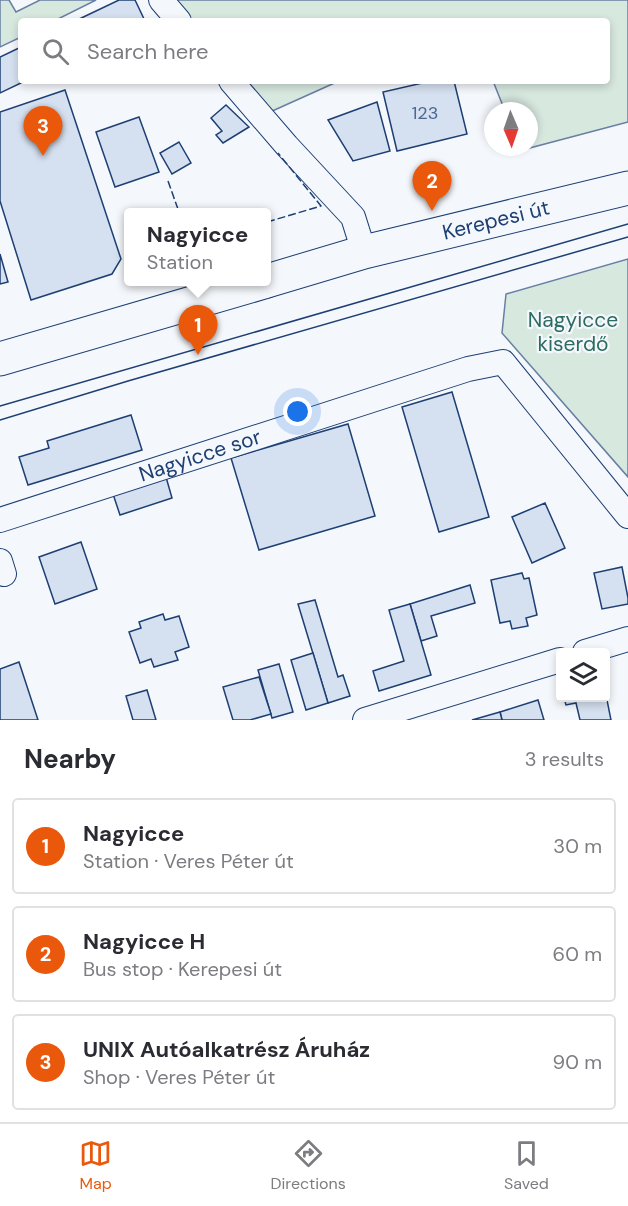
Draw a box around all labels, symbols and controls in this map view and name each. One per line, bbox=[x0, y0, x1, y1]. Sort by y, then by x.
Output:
search box bbox=[18, 18, 610, 84]
icon: search bbox=[39, 35, 72, 68]
text: Search here bbox=[87, 37, 208, 66]
house number: 123 bbox=[412, 101, 438, 125]
north arrow bbox=[484, 102, 538, 156]
pin: 3 bbox=[24, 106, 63, 156]
pin: 2 bbox=[412, 162, 452, 211]
street label: Kerepesi út bbox=[439, 194, 552, 247]
popup bbox=[124, 208, 271, 286]
text: Nagyicce bbox=[147, 220, 248, 249]
text: Station bbox=[147, 249, 213, 275]
pin: 1 bbox=[178, 306, 218, 355]
park label: Nagyicce kiserdő bbox=[528, 306, 618, 358]
your location bbox=[283, 397, 312, 426]
street label: Nagyicce sor bbox=[135, 423, 265, 488]
map controls bbox=[556, 648, 610, 702]
button: layers bbox=[556, 648, 610, 702]
text: Nearby bbox=[24, 742, 116, 776]
text: 3 results bbox=[525, 746, 604, 772]
text: Nagyicce bbox=[83, 819, 184, 848]
text: 1 bbox=[42, 833, 49, 859]
text: 30 m bbox=[553, 833, 602, 859]
text: Station · Veres Péter út bbox=[83, 848, 294, 874]
text: Nagyicce H bbox=[83, 927, 205, 956]
text: 2 bbox=[40, 941, 51, 967]
text: 60 m bbox=[553, 941, 602, 967]
text: Bus stop · Kerepesi út bbox=[83, 956, 282, 982]
text: UNIX Autóalkatrész Áruház bbox=[83, 1035, 370, 1064]
text: 3 bbox=[39, 1049, 52, 1075]
text: 90 m bbox=[553, 1049, 602, 1075]
text: Shop · Veres Péter út bbox=[83, 1064, 275, 1090]
tab: Map bbox=[79, 1137, 112, 1194]
tab: Directions bbox=[270, 1137, 346, 1194]
tab: Saved bbox=[504, 1137, 549, 1194]

